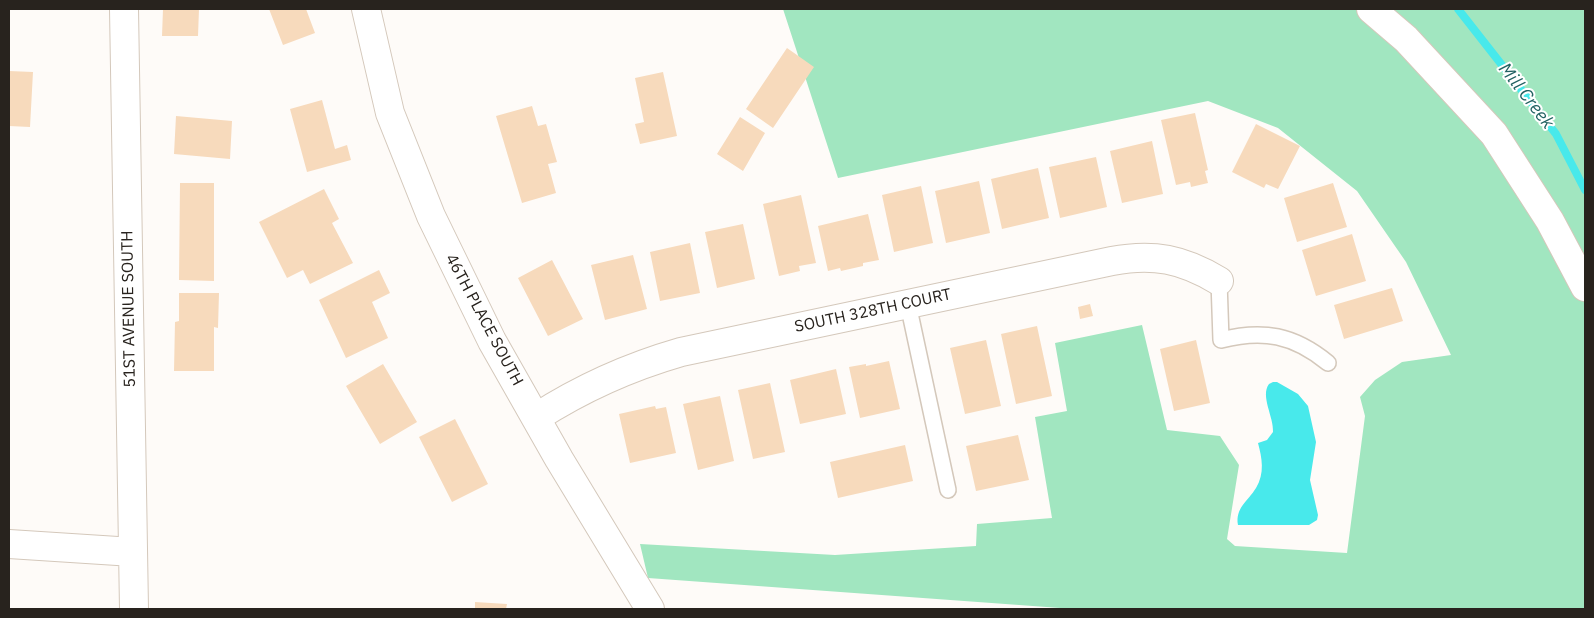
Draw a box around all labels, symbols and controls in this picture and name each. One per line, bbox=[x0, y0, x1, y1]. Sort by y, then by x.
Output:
water label: Mill Creek bbox=[1494, 59, 1558, 133]
street label: 51ST AVENUE SOUTH bbox=[118, 230, 140, 388]
street label: 46TH PLACE SOUTH bbox=[441, 251, 527, 389]
street label: SOUTH 328TH COURT bbox=[793, 285, 953, 337]

